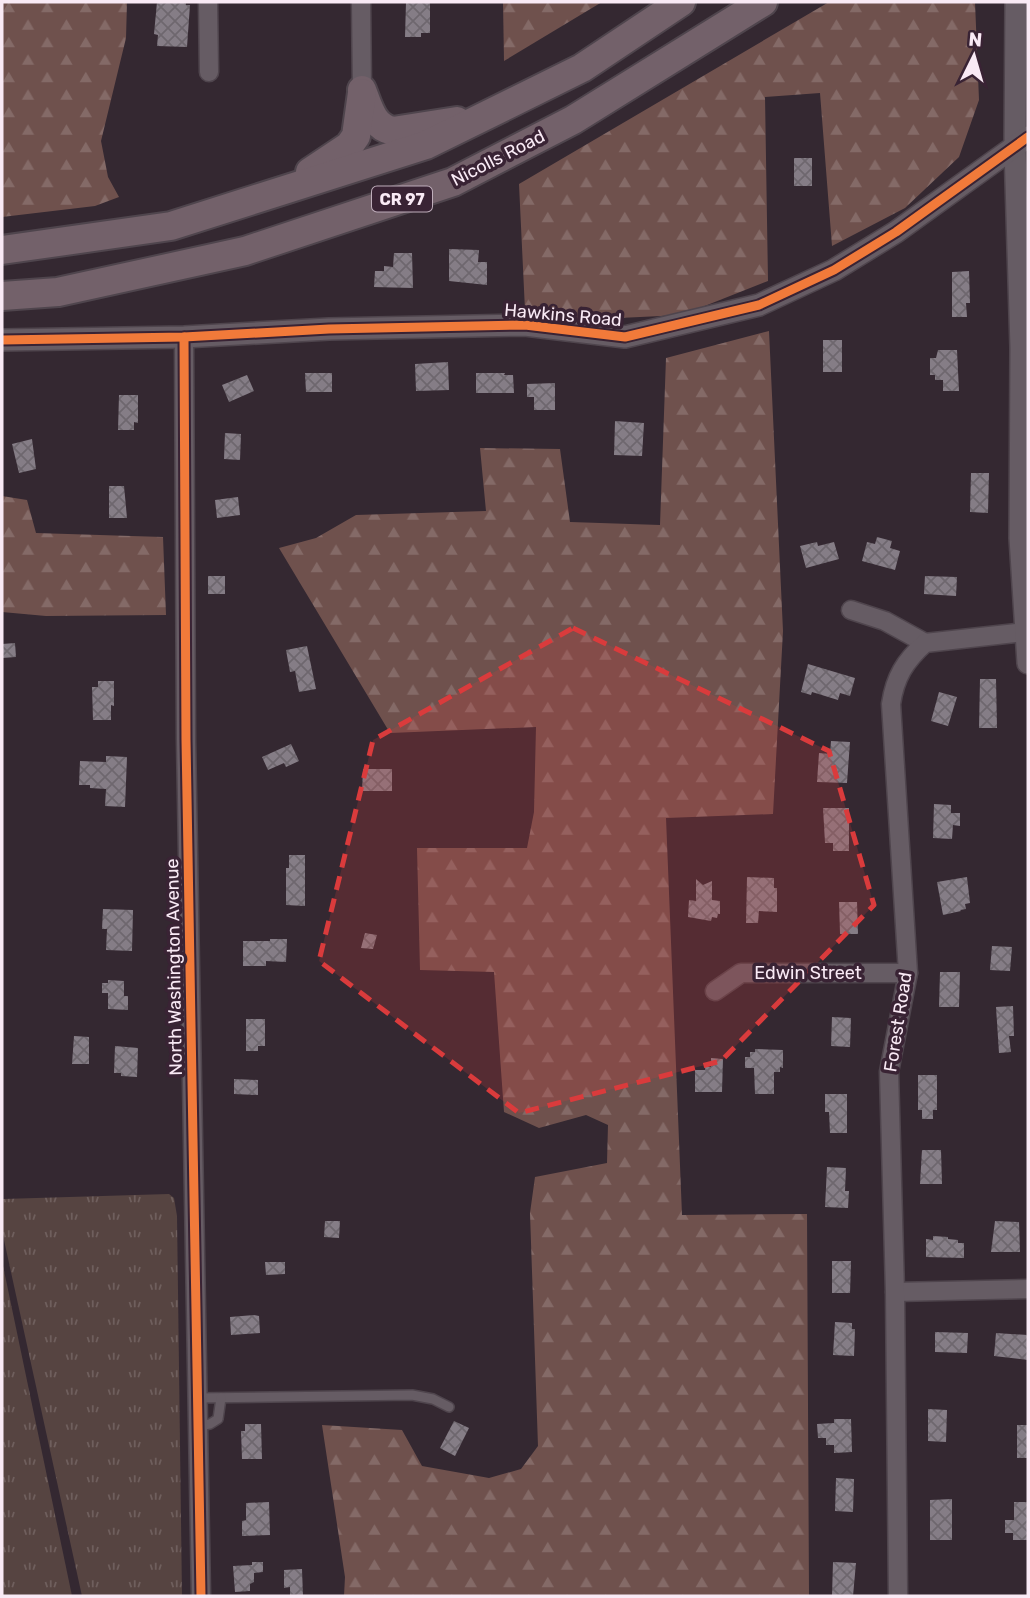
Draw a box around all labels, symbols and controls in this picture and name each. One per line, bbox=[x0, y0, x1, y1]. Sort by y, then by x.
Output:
north arrow bbox=[939, 21, 1009, 91]
text: N bbox=[968, 28, 983, 52]
street label: Nicolls Road bbox=[448, 125, 548, 191]
road number: CR 97 bbox=[372, 186, 432, 211]
street label: Hawkins Road bbox=[503, 299, 623, 331]
street label: North Washington Avenue bbox=[161, 858, 187, 1076]
street label: Edwin Street bbox=[754, 962, 862, 984]
street label: Forest Road bbox=[879, 971, 917, 1073]

